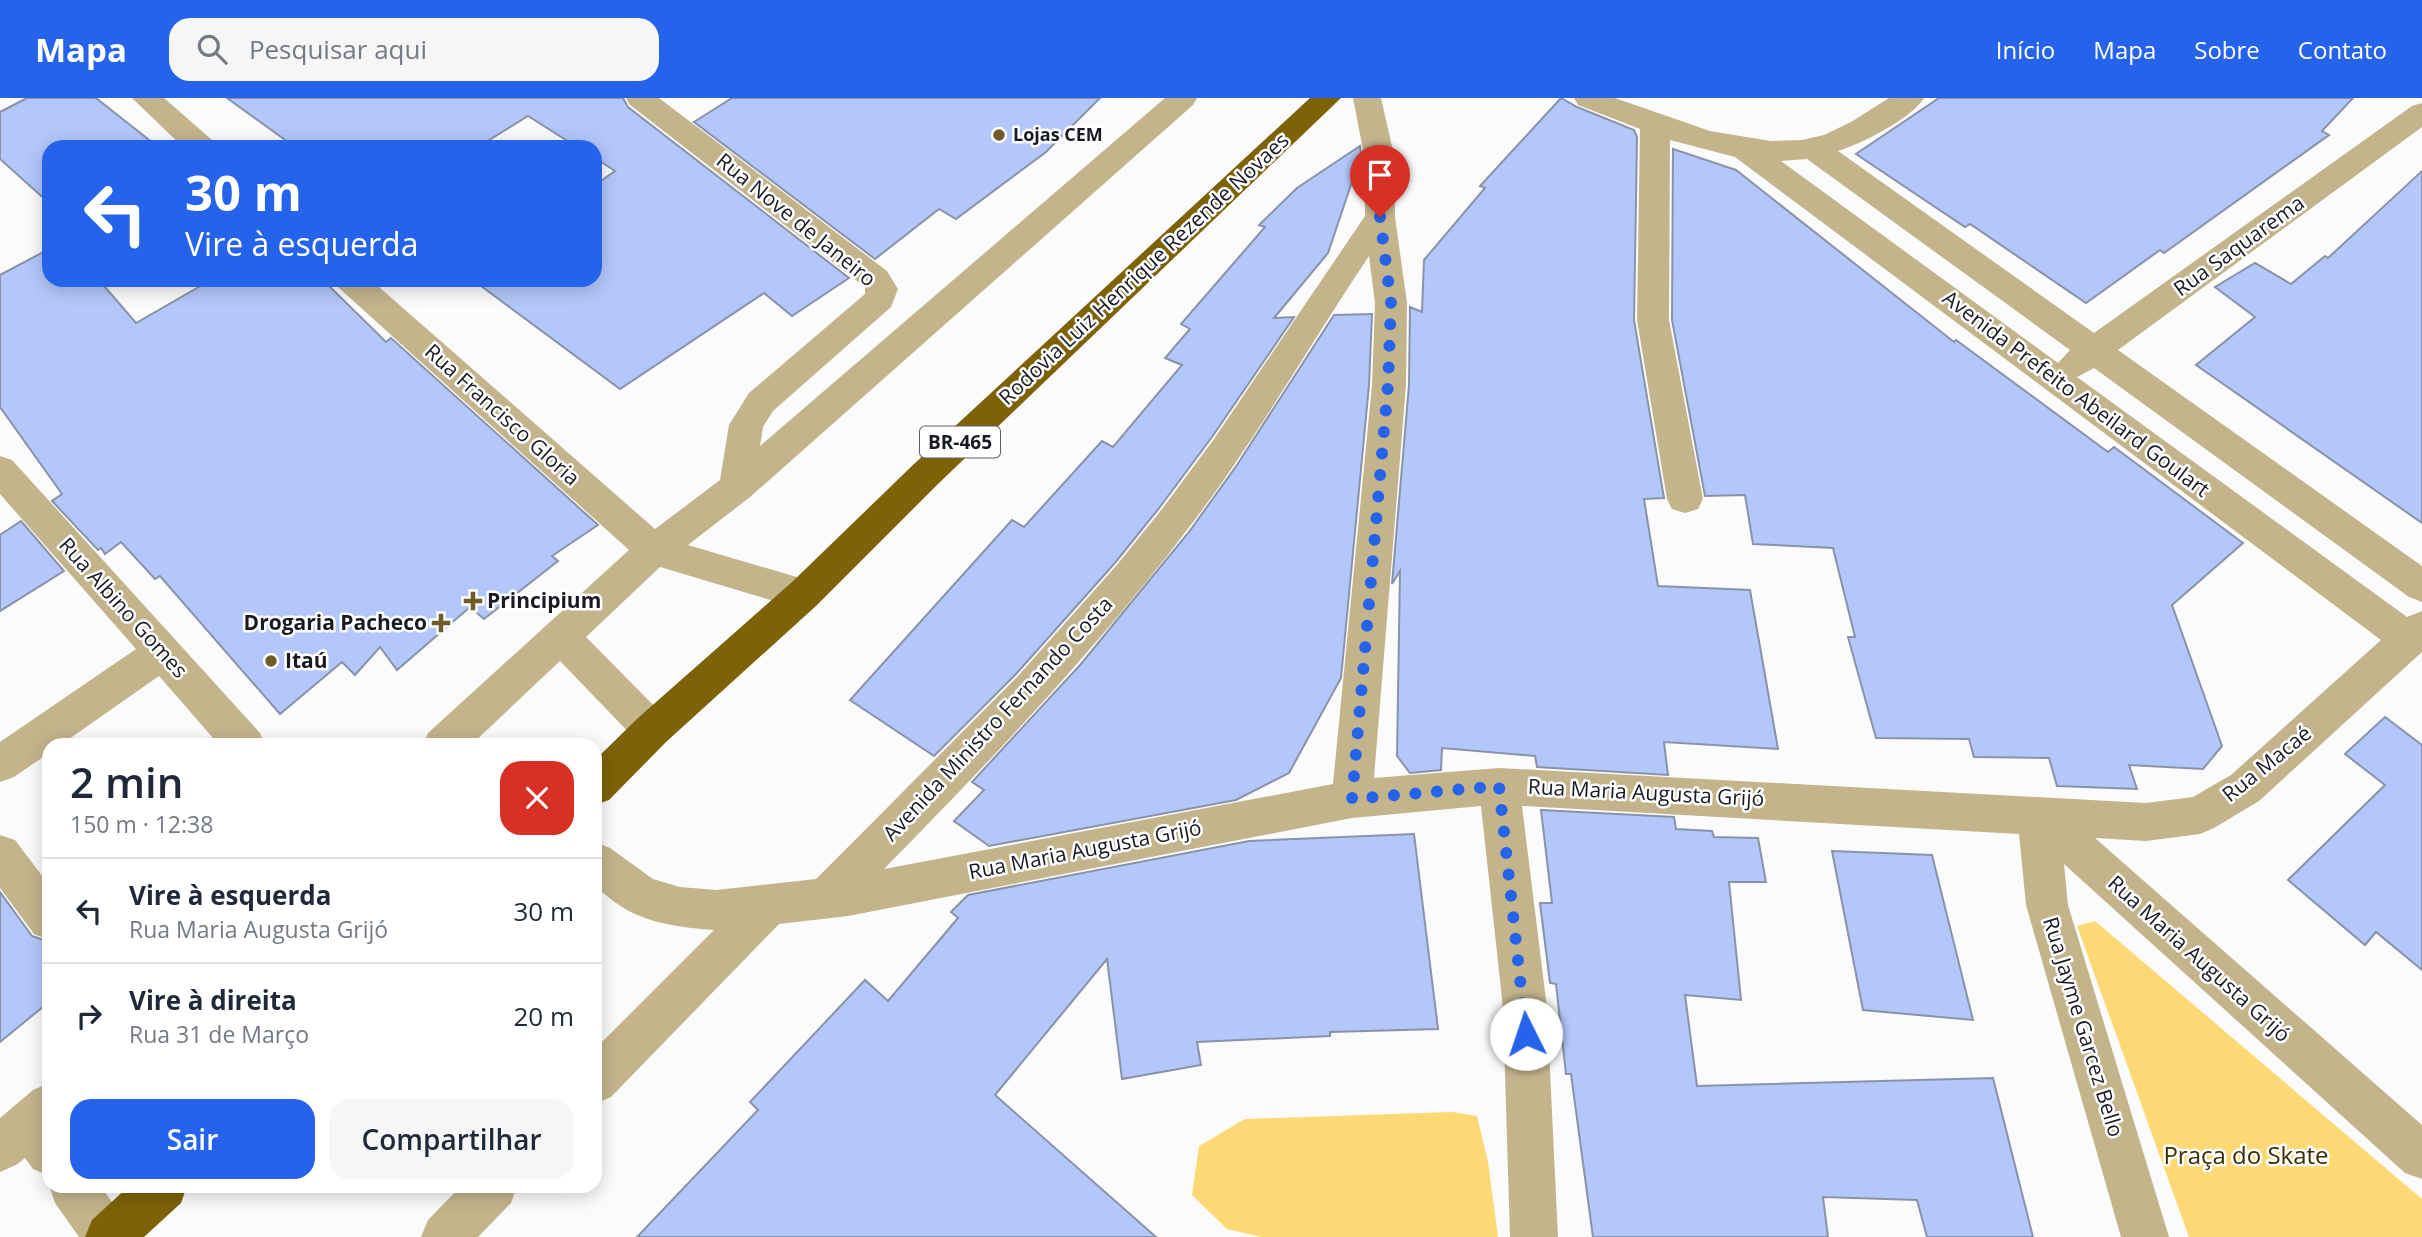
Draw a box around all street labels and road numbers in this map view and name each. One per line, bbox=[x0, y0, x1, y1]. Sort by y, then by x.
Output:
street label: Rodovia Luiz Henrique Rezende Novaes bbox=[992, 126, 1294, 411]
street label: Rua Nove de Janeiro bbox=[711, 146, 882, 292]
street label: Rua Saquarema bbox=[2167, 188, 2309, 302]
street label: Avenida Prefeito Abeilard Goulart bbox=[1937, 284, 2216, 503]
street label: Rua Francisco Gloria bbox=[419, 337, 586, 491]
road number: BR-465 bbox=[920, 426, 1000, 458]
street label: Rua Albino Gomes bbox=[53, 531, 194, 684]
street label: Avenida Ministro Fernando Costa bbox=[876, 590, 1118, 847]
street label: Rua Macaé bbox=[2216, 719, 2317, 808]
street label: Rua Maria Augusta Grijó bbox=[1527, 772, 1765, 812]
street label: Rua Maria Augusta Grijó bbox=[966, 813, 1204, 885]
street label: Rua Maria Augusta Grijó bbox=[2102, 869, 2297, 1048]
street label: Rua Jayme Garcez Bello bbox=[2037, 913, 2131, 1140]

